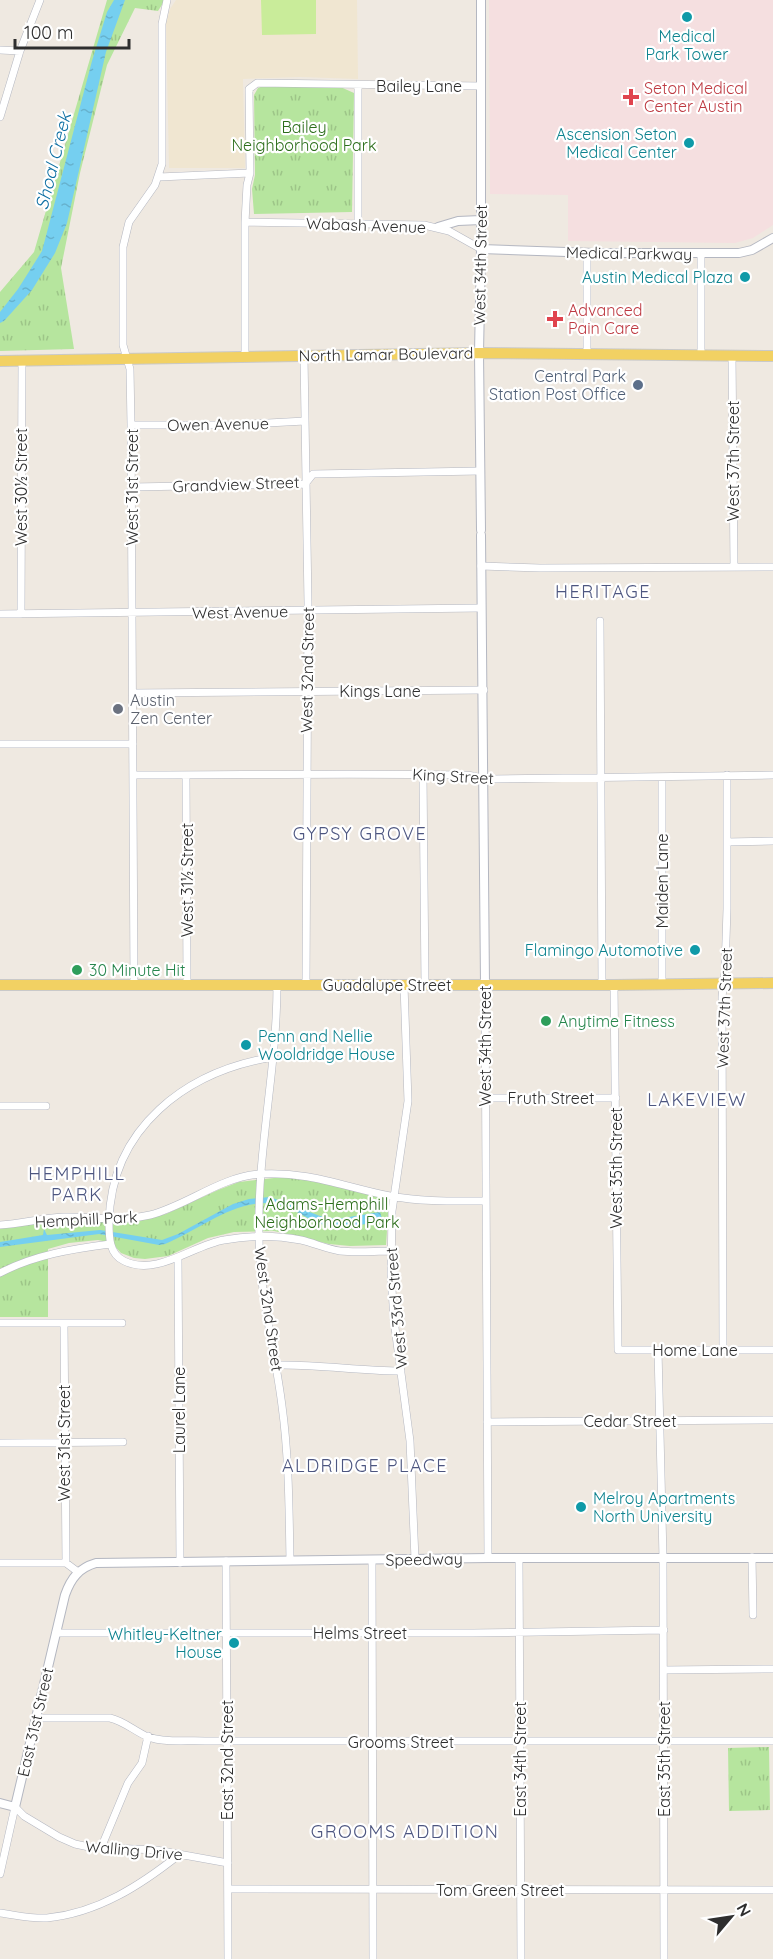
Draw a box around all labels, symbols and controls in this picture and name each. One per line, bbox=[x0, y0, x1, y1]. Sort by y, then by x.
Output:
marker: Medical Park Tower bbox=[680, 10, 694, 24]
scale bar bbox=[15, 12, 129, 50]
text: 100 m bbox=[24, 21, 73, 44]
place label: Medical Park Tower bbox=[646, 26, 728, 64]
street label: Bailey Lane bbox=[376, 76, 462, 96]
place label: Seton Medical Center Austin bbox=[644, 78, 748, 116]
marker: Seton Medical Center Austin bbox=[622, 88, 640, 106]
water label: Shoal Creek bbox=[30, 109, 77, 212]
park label: Bailey Neighborhood Park bbox=[231, 117, 377, 155]
place label: Ascension Seton Medical Center bbox=[556, 124, 677, 162]
marker: Ascension Seton Medical Center bbox=[682, 136, 696, 150]
street label: West 34th Street bbox=[469, 204, 491, 326]
street label: Wabash Avenue bbox=[306, 213, 426, 237]
street label: Medical Parkway bbox=[566, 242, 692, 264]
place label: Austin Medical Plaza bbox=[582, 267, 733, 287]
marker: Austin Medical Plaza bbox=[738, 270, 752, 284]
place label: Advanced Pain Care bbox=[568, 300, 642, 338]
marker: Advanced Pain Care bbox=[546, 310, 564, 328]
street label: North Lamar Boulevard bbox=[299, 342, 473, 366]
place label: Central Park Station Post Office bbox=[489, 366, 626, 404]
marker: Central Park Station Post Office bbox=[631, 378, 645, 392]
street label: West 37th Street bbox=[723, 401, 743, 521]
street label: Owen Avenue bbox=[167, 413, 269, 435]
street label: West 30½ Street bbox=[11, 428, 31, 546]
street label: West 31st Street bbox=[122, 429, 142, 545]
street label: Grandview Street bbox=[172, 472, 300, 496]
district label: HERITAGE bbox=[555, 580, 651, 603]
street label: West Avenue bbox=[192, 601, 288, 623]
street label: West 32nd Street bbox=[296, 607, 318, 733]
street label: Kings Lane bbox=[339, 681, 421, 701]
place label: Austin Zen Center bbox=[130, 690, 212, 728]
marker: Austin Zen Center bbox=[111, 702, 125, 716]
street label: King Street bbox=[412, 764, 494, 788]
district label: GYPSY GROVE bbox=[293, 822, 427, 845]
street label: West 31½ Street bbox=[177, 823, 197, 937]
street label: Maiden Lane bbox=[652, 833, 672, 929]
place label: Flamingo Automotive bbox=[525, 940, 683, 960]
marker: Flamingo Automotive bbox=[688, 943, 702, 957]
street label: West 37th Street bbox=[712, 947, 736, 1069]
place label: 30 Minute Hit bbox=[89, 960, 185, 980]
marker: 30 Minute Hit bbox=[70, 963, 84, 977]
street label: Guadalupe Street bbox=[323, 975, 451, 995]
street label: West 34th Street bbox=[475, 986, 495, 1106]
place label: Anytime Fitness bbox=[558, 1011, 675, 1031]
marker: Anytime Fitness bbox=[539, 1014, 553, 1028]
place label: Penn and Nellie Wooldridge House bbox=[258, 1026, 395, 1064]
marker: Penn and Nellie Wooldridge House bbox=[239, 1038, 253, 1052]
street label: Fruth Street bbox=[508, 1088, 594, 1108]
district label: LAKEVIEW bbox=[647, 1088, 747, 1111]
street label: West 35th Street bbox=[606, 1107, 626, 1229]
district label: HEMPHILL PARK bbox=[28, 1162, 126, 1206]
park label: Adams-Hemphill Neighborhood Park bbox=[254, 1194, 400, 1232]
street label: Hemphill Park bbox=[34, 1206, 138, 1232]
street label: West 32nd Street bbox=[250, 1245, 288, 1373]
street label: West 33rd Street bbox=[381, 1246, 411, 1370]
street label: Home Lane bbox=[652, 1340, 738, 1360]
street label: Laurel Lane bbox=[169, 1367, 189, 1453]
street label: West 31st Street bbox=[54, 1385, 74, 1501]
street label: Cedar Street bbox=[583, 1411, 677, 1431]
district label: ALDRIDGE PLACE bbox=[282, 1454, 448, 1477]
place label: Melroy Apartments North University bbox=[593, 1488, 735, 1526]
marker: Melroy Apartments North University bbox=[574, 1500, 588, 1514]
street label: Speedway bbox=[385, 1548, 463, 1570]
street label: Helms Street bbox=[313, 1623, 407, 1643]
place label: Whitley-Keltner House bbox=[108, 1624, 222, 1662]
marker: Whitley-Keltner House bbox=[227, 1636, 241, 1650]
street label: East 31st Street bbox=[13, 1665, 57, 1779]
street label: East 32nd Street bbox=[217, 1700, 237, 1820]
street label: East 34th Street bbox=[510, 1701, 530, 1817]
street label: East 35th Street bbox=[654, 1701, 674, 1817]
street label: Grooms Street bbox=[348, 1732, 454, 1752]
district label: GROOMS ADDITION bbox=[311, 1820, 499, 1843]
street label: Walling Drive bbox=[84, 1836, 184, 1864]
street label: Tom Green Street bbox=[436, 1880, 564, 1900]
north arrow bbox=[701, 1887, 761, 1947]
text: N bbox=[733, 1900, 756, 1920]

